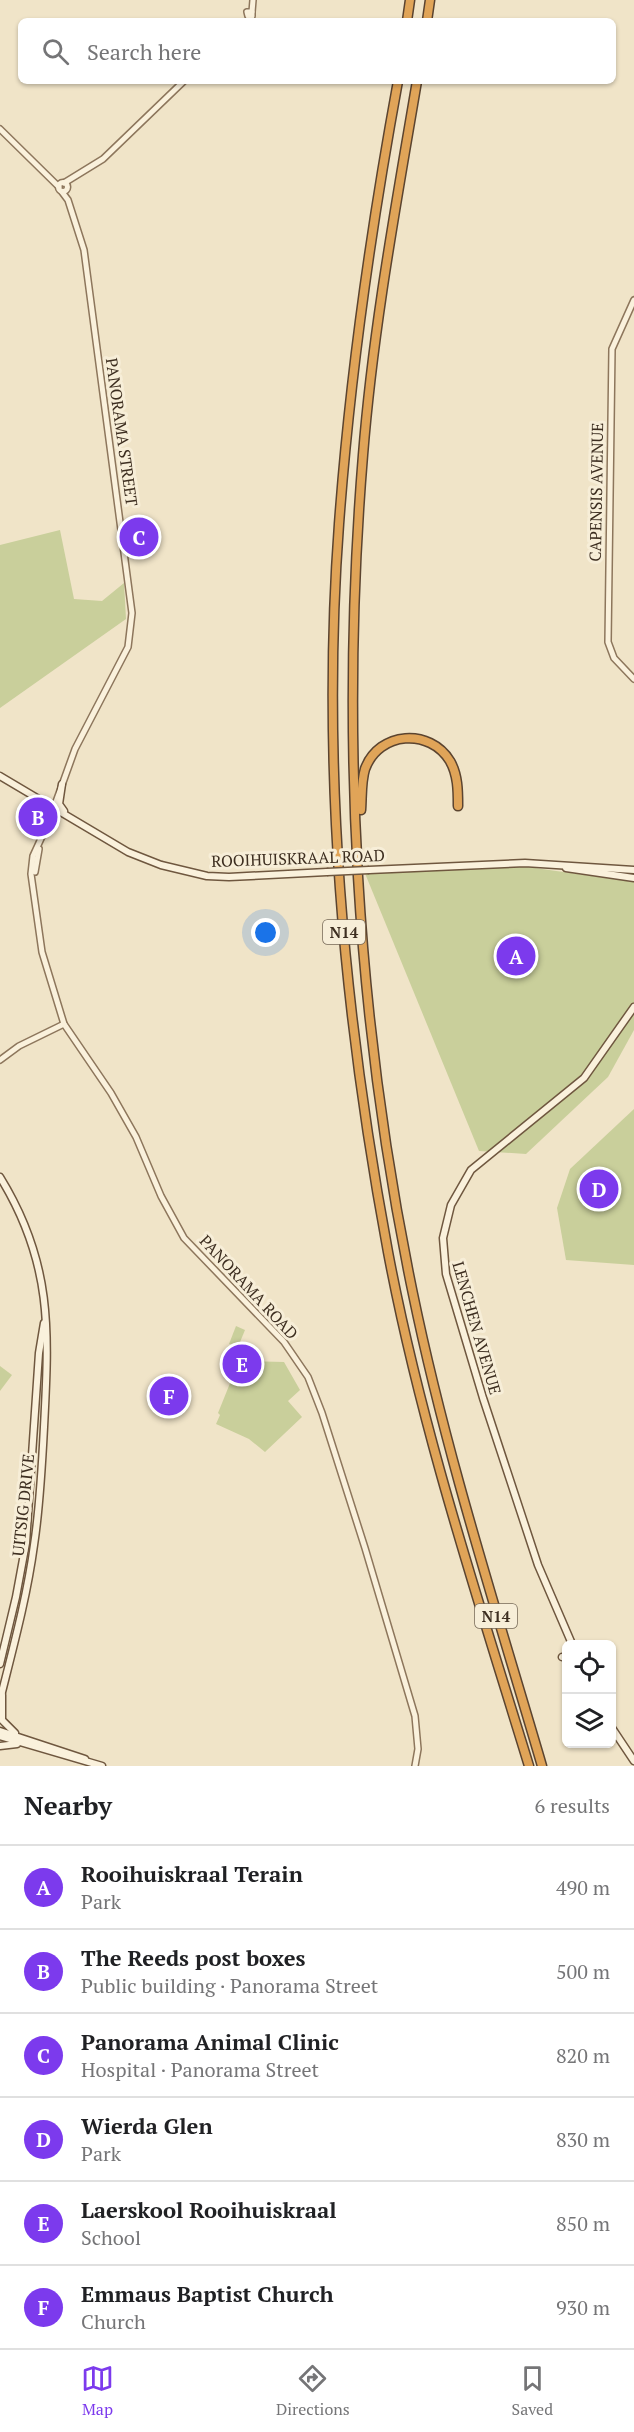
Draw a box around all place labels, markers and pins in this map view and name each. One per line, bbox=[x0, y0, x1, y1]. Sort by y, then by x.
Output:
pin: C bbox=[120, 514, 158, 560]
pin: B bbox=[18, 794, 57, 840]
pin: A bbox=[496, 934, 536, 978]
pin: D bbox=[580, 1166, 618, 1212]
pin: E bbox=[222, 1342, 262, 1386]
pin: F bbox=[150, 1374, 188, 1418]

